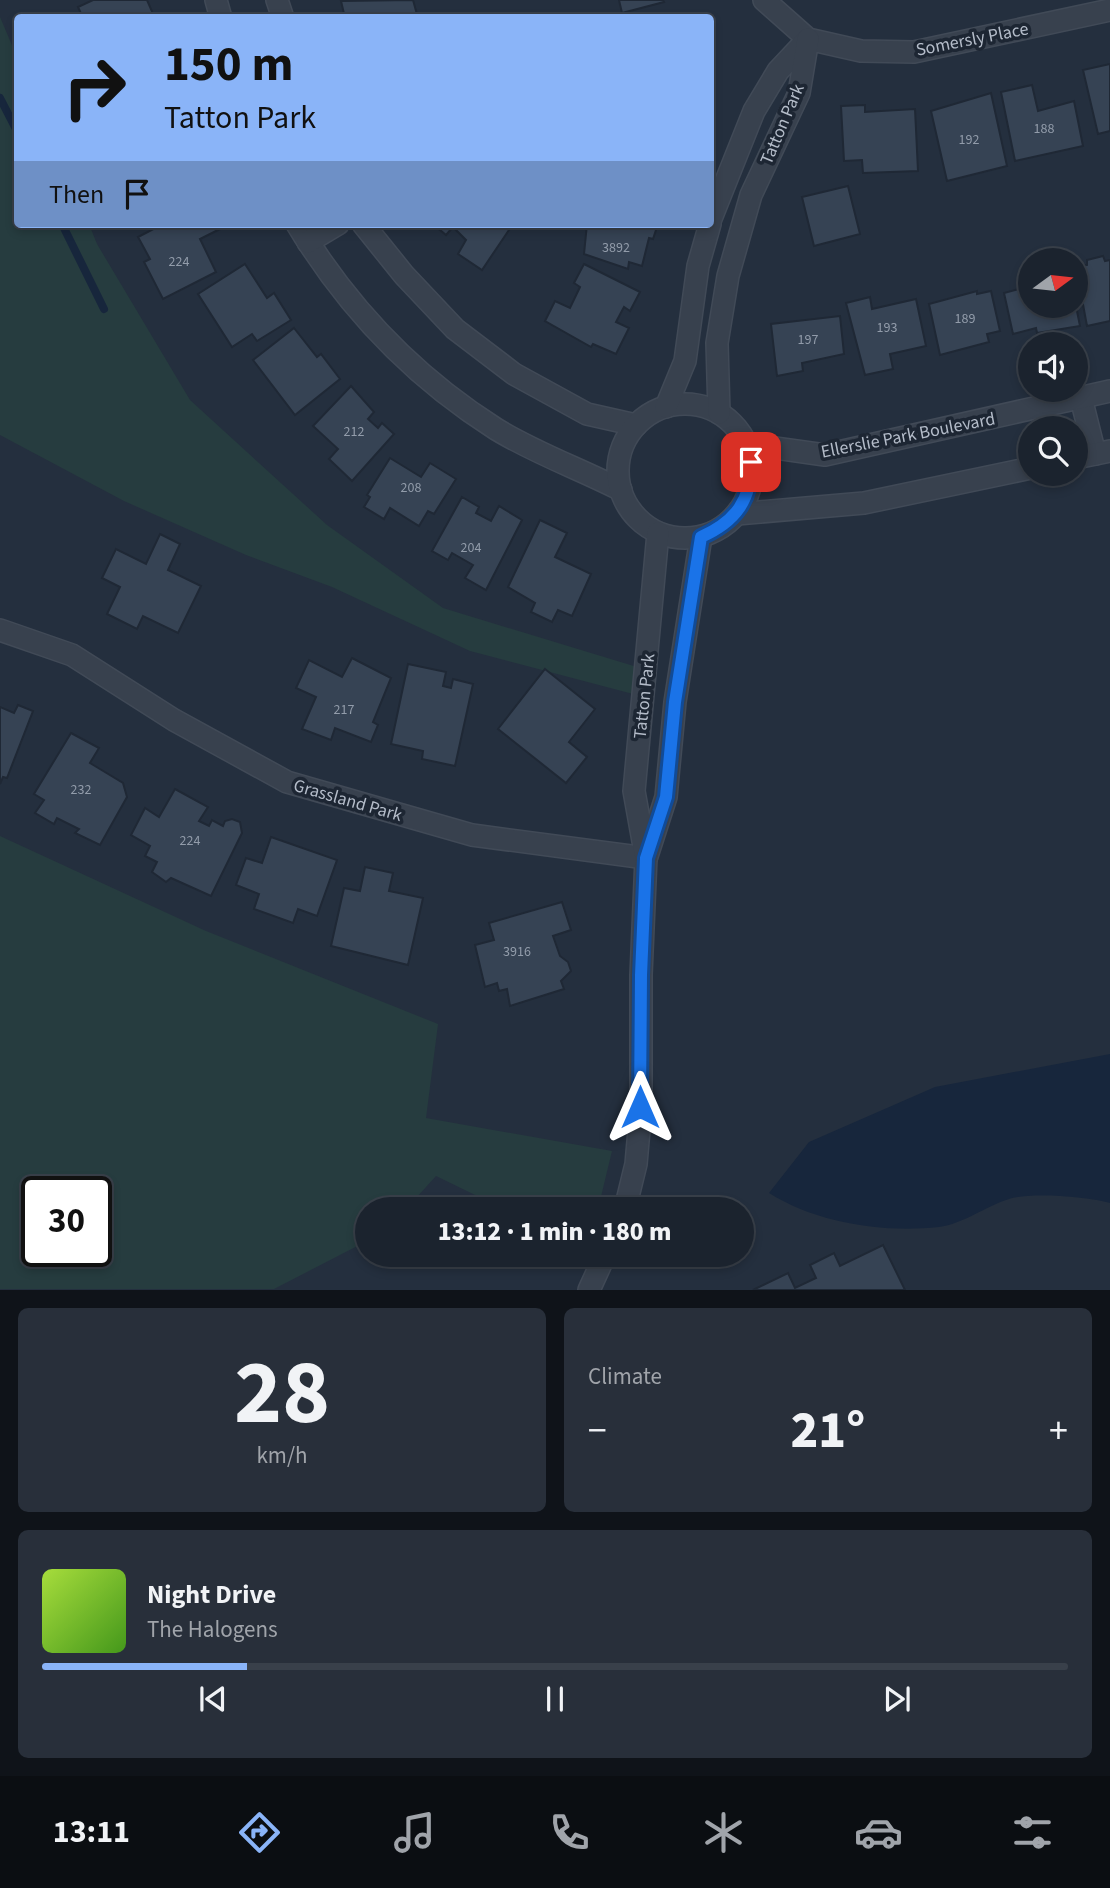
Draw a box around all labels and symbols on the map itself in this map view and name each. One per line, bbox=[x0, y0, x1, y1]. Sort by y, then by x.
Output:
street label: Somersly Place bbox=[914, 16, 1031, 63]
street label: Tatton Park bbox=[754, 80, 811, 168]
house number: 188 bbox=[1034, 119, 1054, 139]
house number: 192 bbox=[959, 130, 979, 150]
house number: 3892 bbox=[602, 238, 630, 258]
north arrow bbox=[1018, 248, 1088, 318]
house number: 224 bbox=[169, 252, 189, 272]
house number: 189 bbox=[955, 309, 975, 329]
house number: 193 bbox=[877, 318, 897, 338]
house number: 197 bbox=[798, 330, 818, 350]
street label: Ellerslie Park Boulevard bbox=[819, 406, 997, 465]
house number: 212 bbox=[344, 422, 364, 442]
pin bbox=[721, 432, 781, 492]
house number: 208 bbox=[401, 478, 421, 498]
house number: 204 bbox=[461, 538, 481, 558]
street label: Tatton Park bbox=[628, 652, 661, 740]
house number: 217 bbox=[334, 700, 354, 720]
street label: Grassland Park bbox=[291, 773, 405, 828]
house number: 232 bbox=[71, 780, 91, 800]
house number: 224 bbox=[180, 831, 200, 851]
house number: 3916 bbox=[503, 942, 531, 962]
position arrow bbox=[603, 1070, 677, 1144]
speed limit sign: 30 bbox=[21, 1176, 112, 1267]

